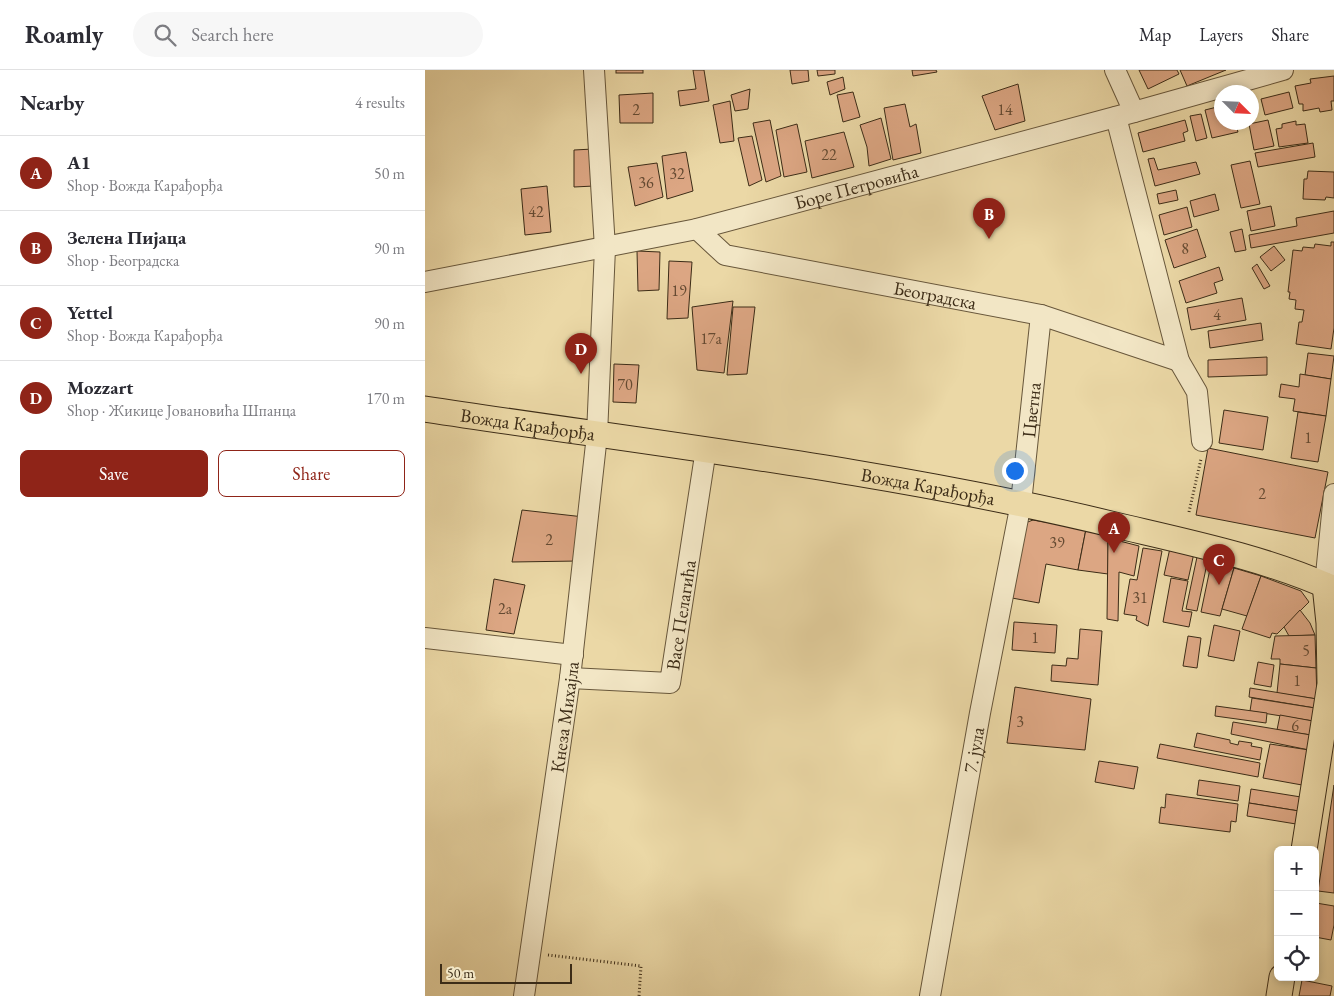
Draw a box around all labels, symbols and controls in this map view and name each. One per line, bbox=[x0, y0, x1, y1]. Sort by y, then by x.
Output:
search box bbox=[133, 12, 483, 57]
text: Roamly bbox=[25, 19, 103, 50]
icon: search bbox=[151, 21, 179, 49]
text: Search here bbox=[191, 22, 274, 47]
text: Map bbox=[1139, 23, 1171, 46]
text: Layers bbox=[1199, 23, 1243, 46]
text: Share bbox=[1271, 23, 1309, 46]
north arrow bbox=[1214, 85, 1259, 130]
text: Nearby bbox=[20, 89, 84, 116]
text: 4 results bbox=[355, 92, 405, 113]
house number: 2 bbox=[632, 99, 640, 120]
house number: 14 bbox=[997, 99, 1013, 120]
house number: 22 bbox=[821, 144, 837, 165]
text: A1 bbox=[67, 150, 91, 175]
street label: Боре Петровића bbox=[792, 158, 922, 215]
text: A bbox=[30, 163, 42, 184]
text: 50 m bbox=[374, 163, 405, 184]
house number: 32 bbox=[669, 163, 685, 184]
house number: 36 bbox=[638, 172, 654, 193]
text: Shop · Вожда Карађорђа bbox=[67, 175, 223, 196]
pin: B bbox=[973, 198, 1005, 239]
house number: 42 bbox=[528, 201, 544, 222]
text: Зелена Пијаца bbox=[67, 225, 186, 250]
text: B bbox=[31, 238, 41, 259]
text: 90 m bbox=[374, 238, 405, 259]
house number: 8 bbox=[1181, 238, 1189, 259]
text: Shop · Београдска bbox=[67, 250, 179, 271]
street label: Београдска bbox=[891, 275, 979, 316]
house number: 19 bbox=[671, 280, 687, 301]
text: Yettel bbox=[67, 300, 113, 325]
house number: 4 bbox=[1213, 304, 1221, 325]
text: C bbox=[30, 313, 42, 334]
text: 90 m bbox=[374, 313, 405, 334]
text: Shop · Вожда Карађорђа bbox=[67, 325, 223, 346]
house number: 17a bbox=[700, 328, 722, 349]
pin: D bbox=[565, 333, 597, 374]
house number: 70 bbox=[617, 374, 633, 395]
text: Mozzart bbox=[67, 375, 133, 400]
street label: Цветна bbox=[1016, 381, 1047, 439]
text: D bbox=[30, 388, 42, 409]
text: 170 m bbox=[366, 388, 405, 409]
text: Shop · Жикице Јовановића Шпанца bbox=[67, 400, 296, 421]
street label: Вожда Карађорђа bbox=[459, 402, 597, 447]
house number: 1 bbox=[1304, 427, 1312, 448]
button: Save bbox=[20, 450, 208, 497]
button: Share bbox=[218, 450, 405, 497]
your location bbox=[1002, 458, 1028, 484]
street label: Вожда Карађорђа bbox=[859, 462, 998, 511]
house number: 2 bbox=[1258, 483, 1266, 504]
pin: A bbox=[1098, 512, 1130, 553]
house number: 2 bbox=[545, 529, 553, 550]
house number: 39 bbox=[1049, 532, 1065, 553]
pin: C bbox=[1203, 544, 1235, 585]
street label: Васе Пелагића bbox=[660, 558, 702, 672]
house number: 31 bbox=[1132, 587, 1148, 608]
house number: 2a bbox=[498, 598, 513, 619]
house number: 1 bbox=[1031, 627, 1039, 648]
house number: 5 bbox=[1302, 640, 1310, 661]
street label: Кнеза Михајла bbox=[544, 660, 585, 774]
house number: 1 bbox=[1293, 670, 1301, 691]
house number: 3 bbox=[1016, 711, 1024, 732]
house number: 6 bbox=[1291, 715, 1299, 736]
street label: 7. јула bbox=[958, 725, 990, 775]
map controls bbox=[1274, 846, 1319, 981]
button: + bbox=[1274, 846, 1319, 891]
button: − bbox=[1274, 891, 1319, 936]
button: locate bbox=[1274, 936, 1319, 981]
scale bar bbox=[440, 961, 573, 984]
text: 50 m bbox=[447, 964, 474, 982]

